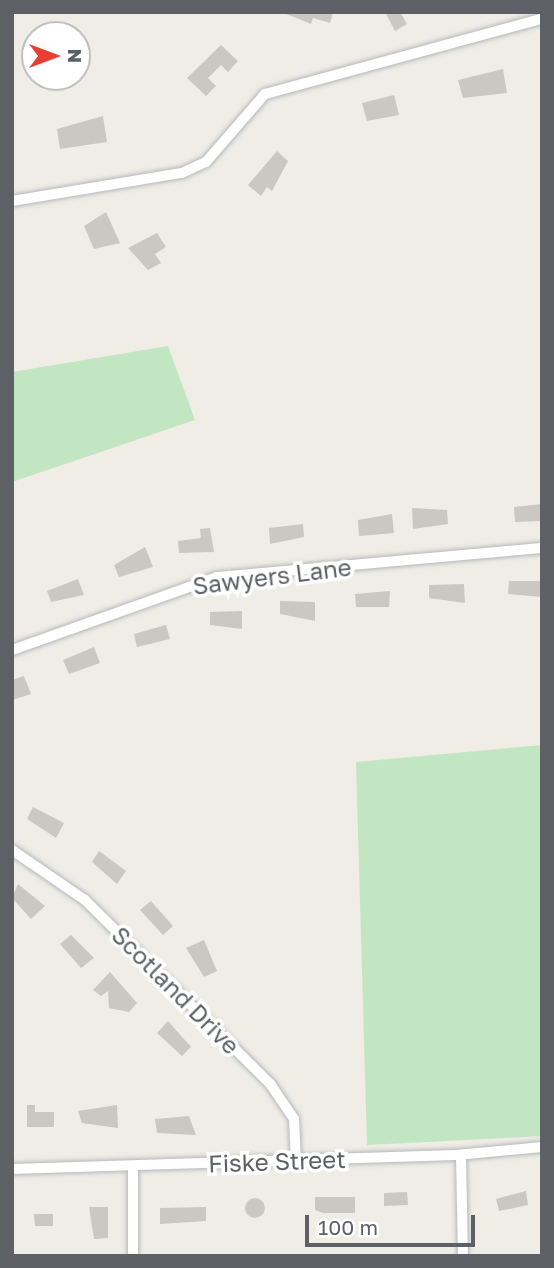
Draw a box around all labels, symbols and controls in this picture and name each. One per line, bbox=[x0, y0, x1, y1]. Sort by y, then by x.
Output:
north arrow bbox=[21, 21, 91, 91]
text: N bbox=[64, 49, 87, 63]
street label: Sawyers Lane bbox=[191, 552, 353, 600]
street label: Scotland Drive bbox=[106, 920, 246, 1060]
street label: Fiske Street bbox=[208, 1144, 346, 1178]
scale bar bbox=[309, 1202, 479, 1246]
text: 100 m bbox=[318, 1214, 378, 1240]

